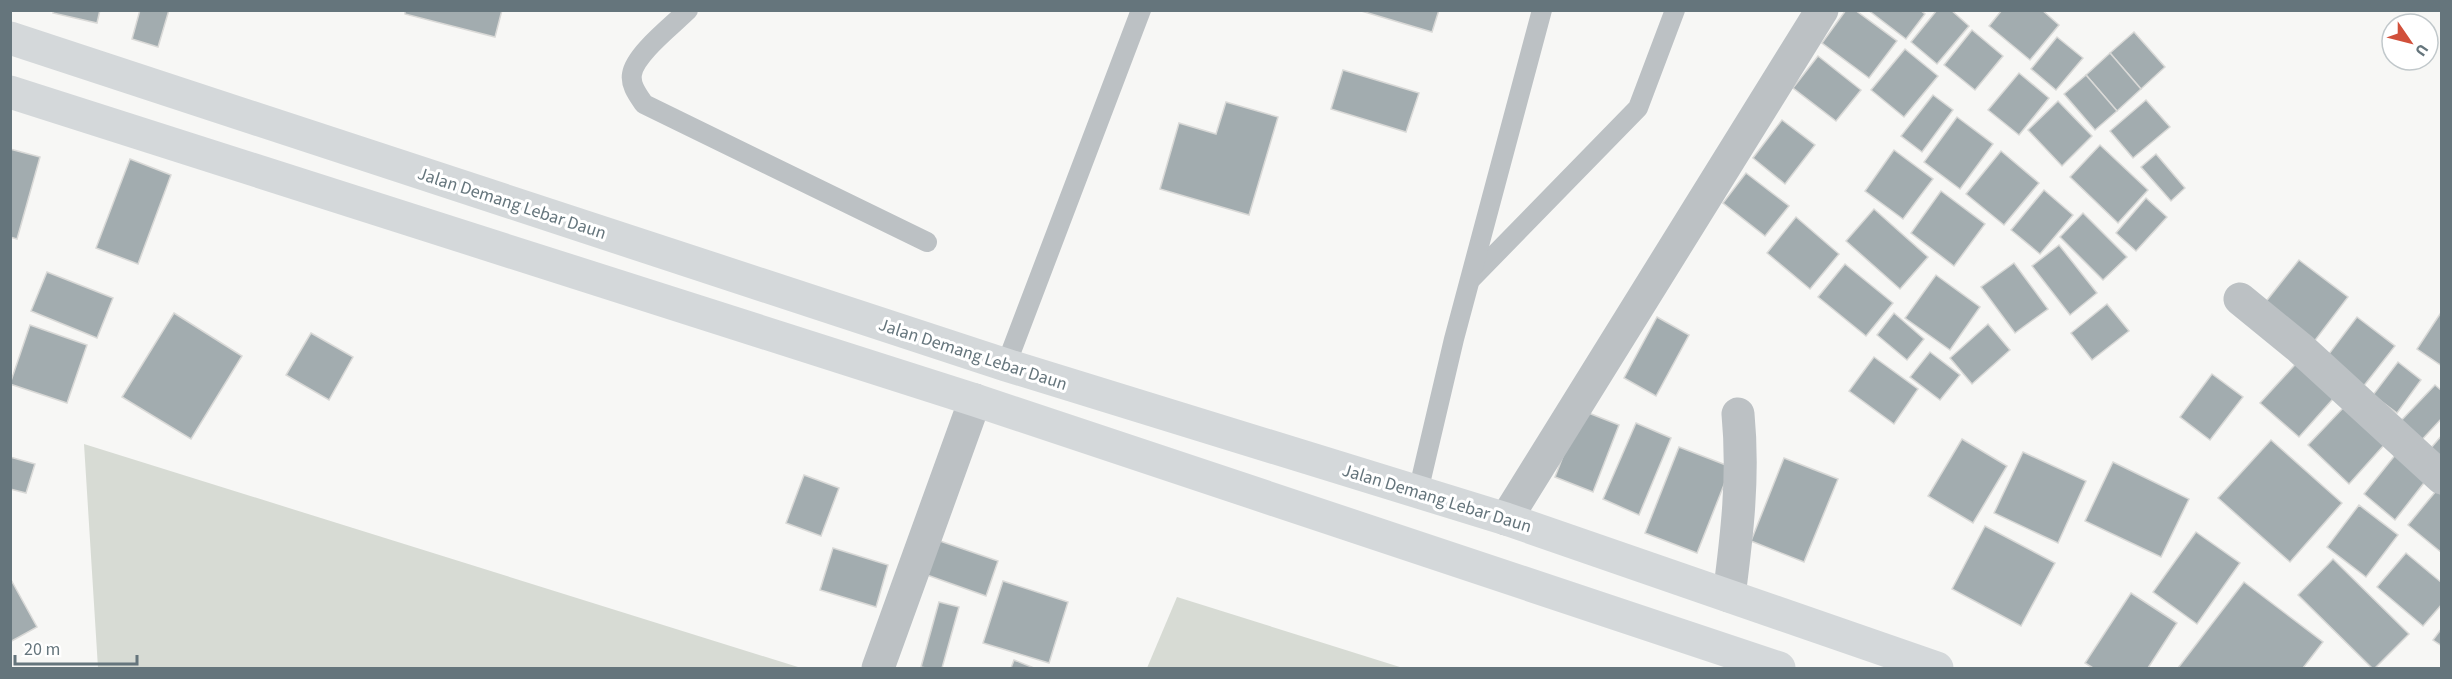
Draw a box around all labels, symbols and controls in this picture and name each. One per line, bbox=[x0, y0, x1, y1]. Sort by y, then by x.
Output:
north arrow bbox=[2380, 12, 2440, 72]
text: U bbox=[2409, 39, 2434, 61]
street label: Jalan Demang Lebar Daun bbox=[414, 161, 609, 246]
street label: Jalan Demang Lebar Daun bbox=[875, 312, 1070, 397]
street label: Jalan Demang Lebar Daun bbox=[1339, 458, 1535, 539]
scale bar bbox=[15, 628, 136, 666]
text: 20 m bbox=[24, 637, 60, 662]

